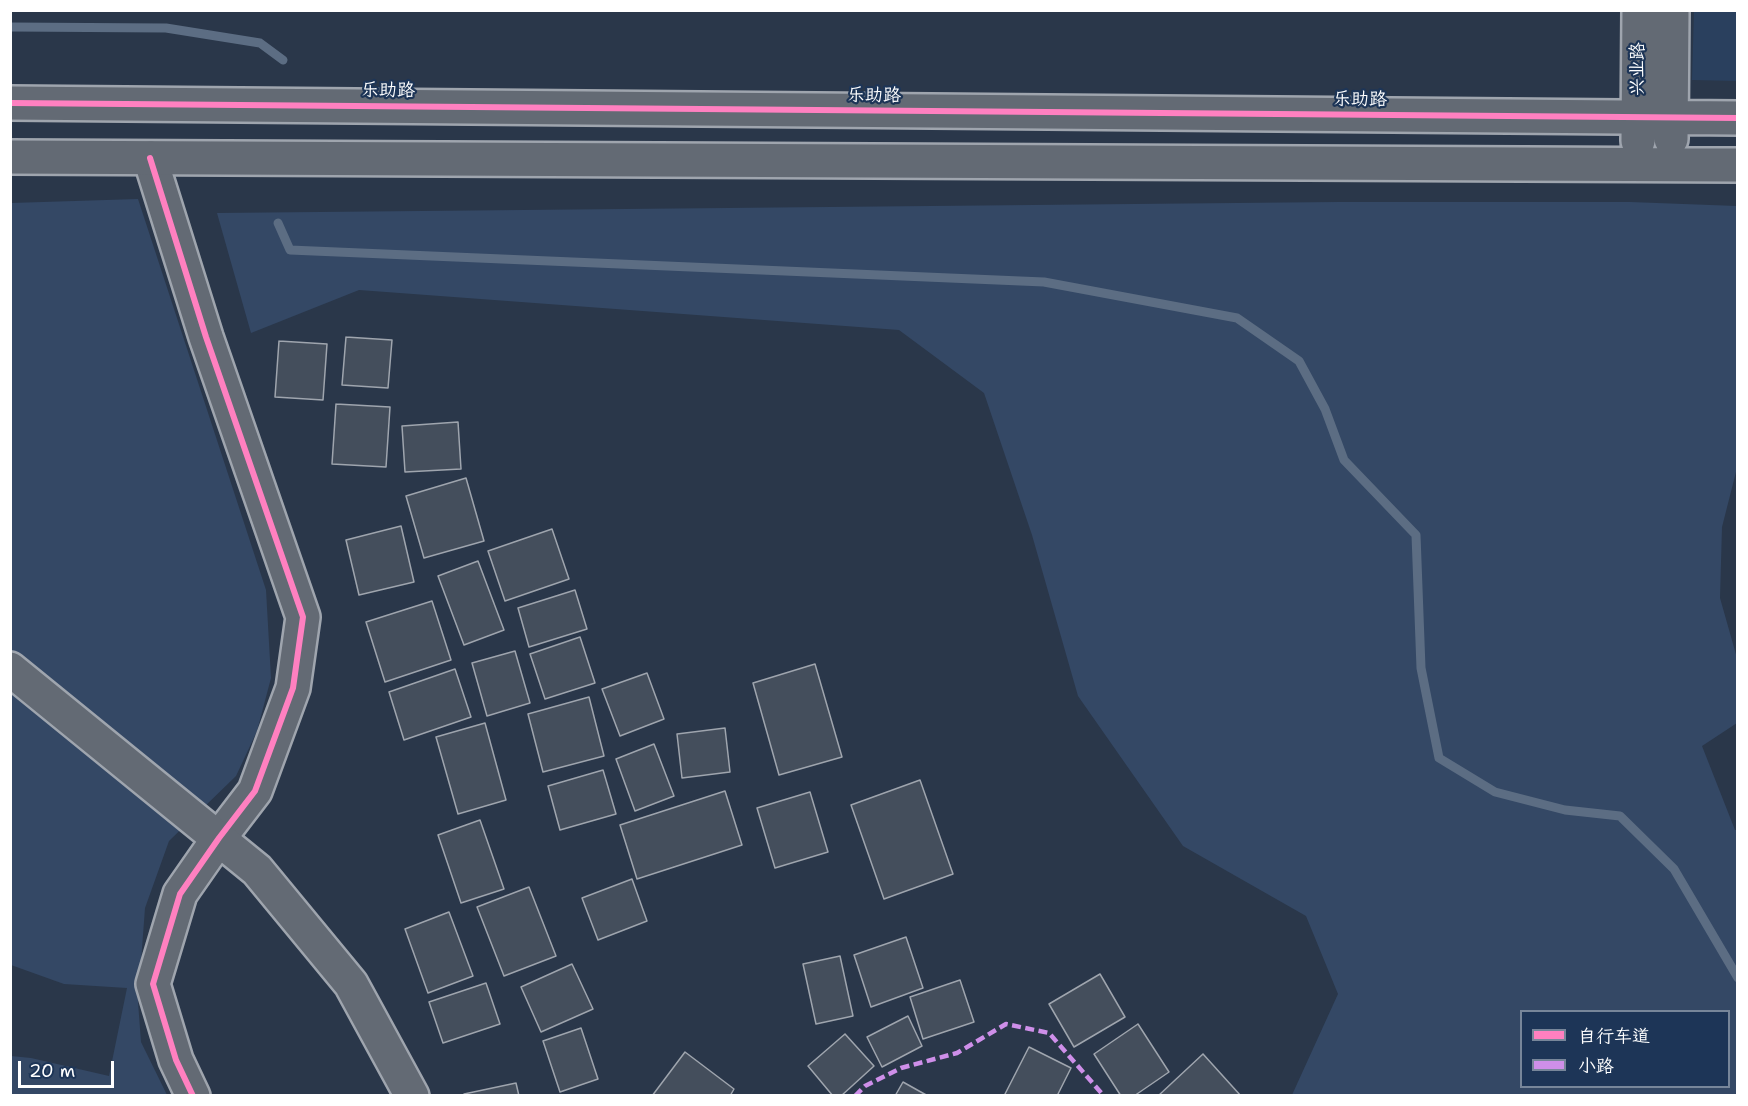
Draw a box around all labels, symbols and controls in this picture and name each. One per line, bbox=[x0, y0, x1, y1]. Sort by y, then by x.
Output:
street label: 兴业路 bbox=[1627, 42, 1649, 96]
street label: 乐助路 bbox=[361, 80, 415, 102]
street label: 乐助路 bbox=[847, 85, 901, 107]
street label: 乐助路 bbox=[1333, 89, 1387, 111]
legend bbox=[1520, 1010, 1730, 1088]
text: 自行车道 bbox=[1578, 1024, 1650, 1048]
scale bar bbox=[21, 1049, 117, 1087]
text: 小路 bbox=[1578, 1054, 1614, 1078]
text: 20 m bbox=[29, 1059, 75, 1083]

